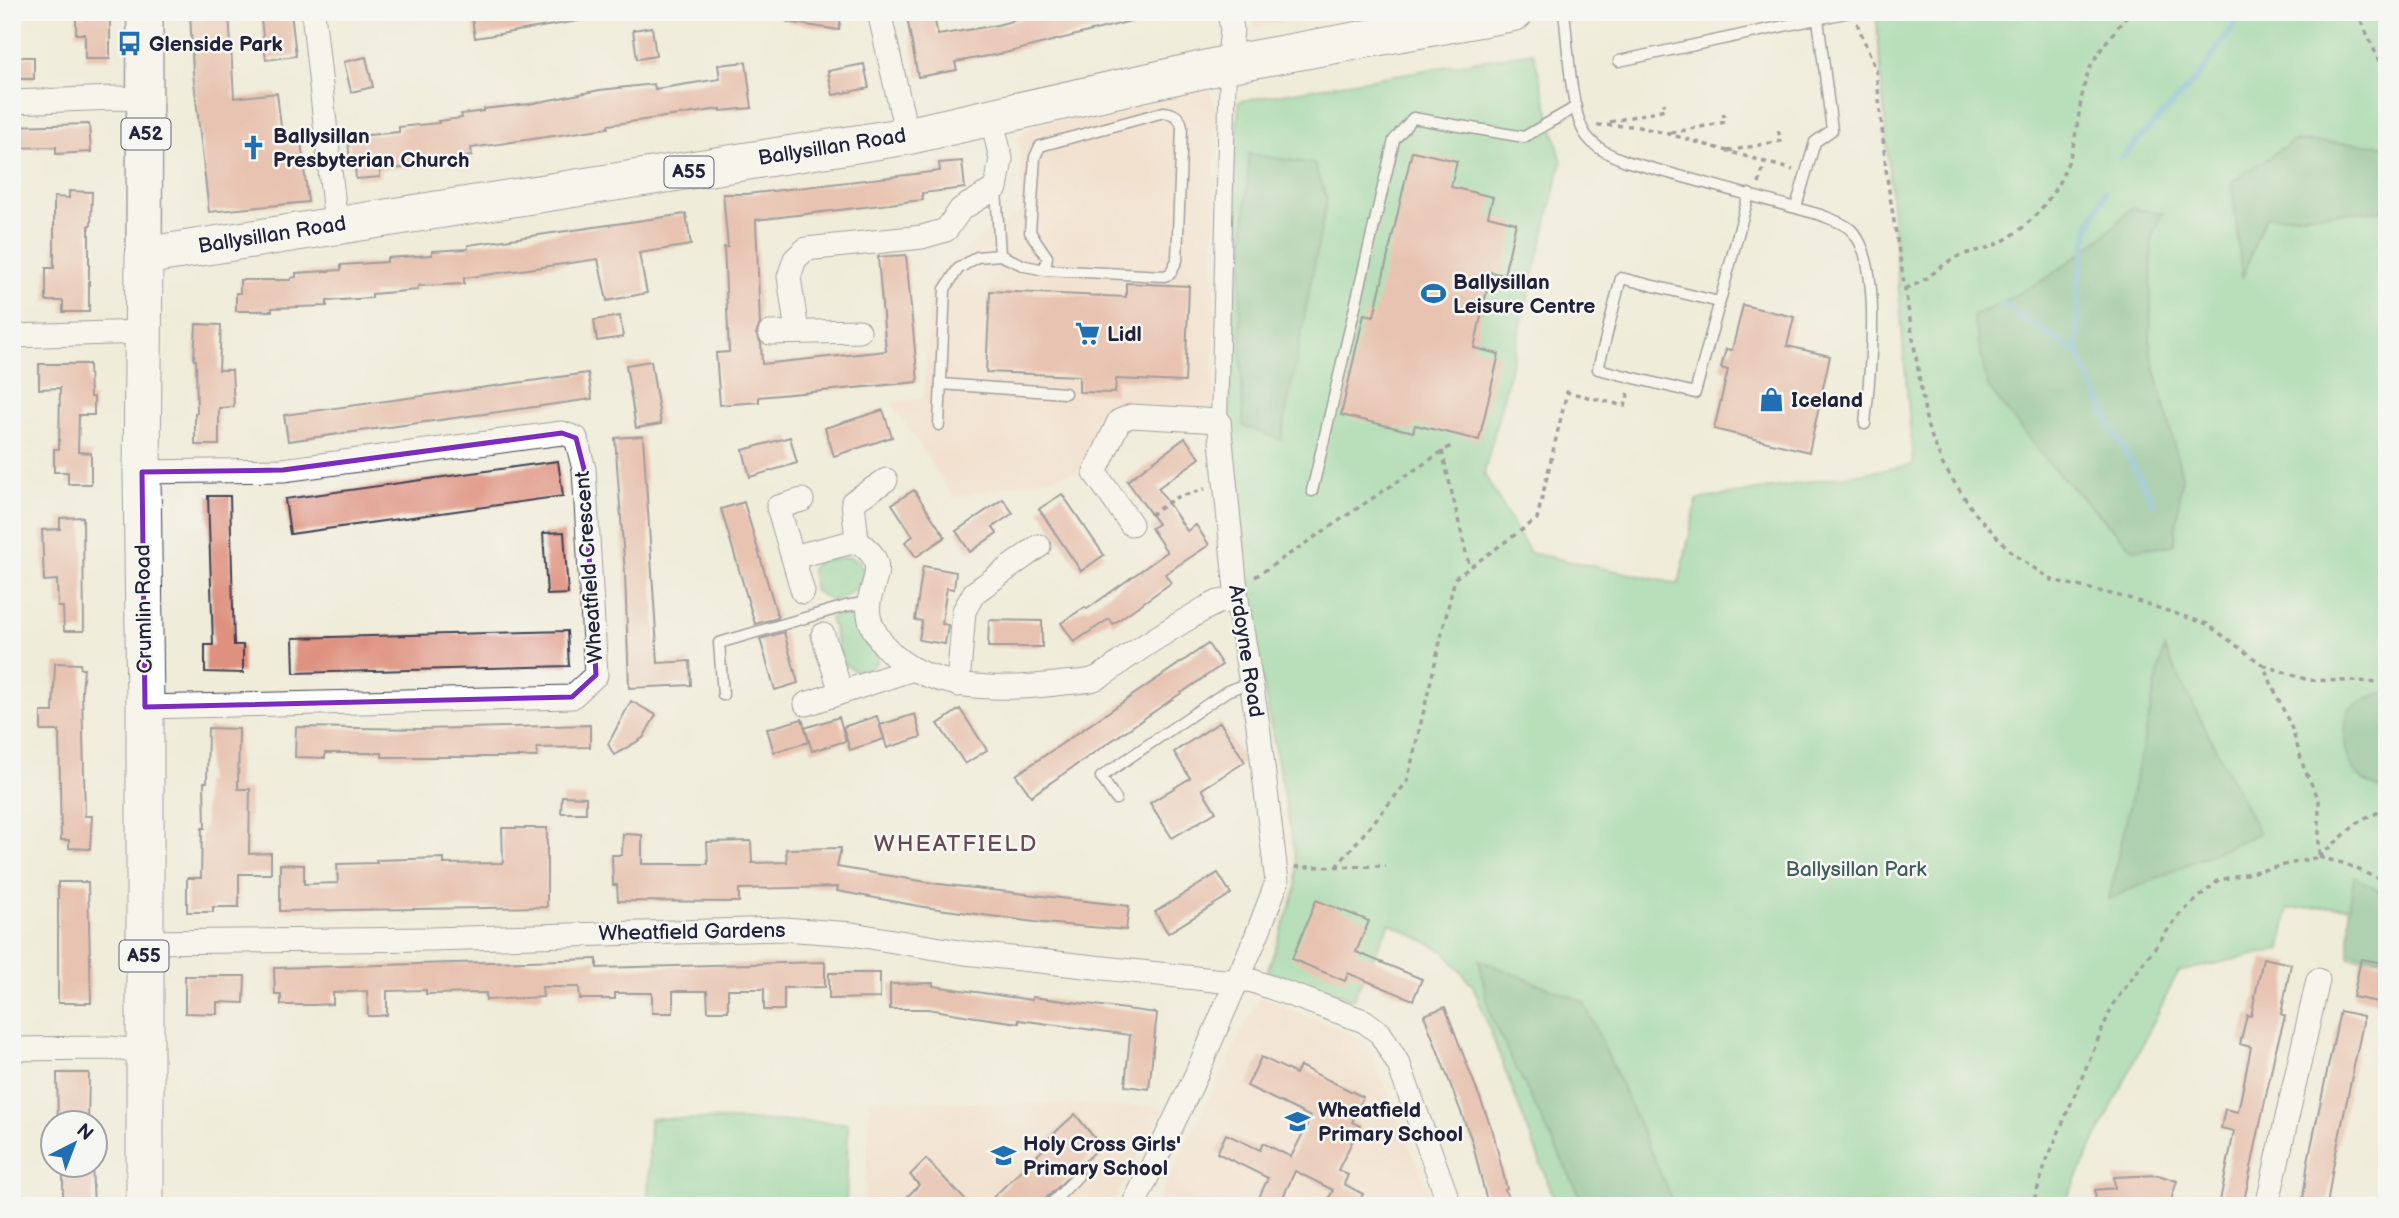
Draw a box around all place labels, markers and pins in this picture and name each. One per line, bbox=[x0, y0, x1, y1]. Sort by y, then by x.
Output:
bus stop icon: Glenside Park bbox=[115, 30, 143, 58]
place label: Glenside Park bbox=[149, 32, 283, 57]
place label: Ballysillan Presbyterian Church bbox=[273, 124, 469, 173]
church icon: Ballysillan Presbyterian Church bbox=[239, 134, 267, 162]
place label: Ballysillan Leisure Centre bbox=[1453, 270, 1595, 319]
sports icon: Ballysillan Leisure Centre bbox=[1419, 280, 1447, 308]
supermarket icon: Lidl bbox=[1073, 320, 1101, 348]
place label: Lidl bbox=[1107, 322, 1142, 347]
shop icon: Iceland bbox=[1757, 386, 1785, 414]
place label: Iceland bbox=[1791, 388, 1863, 413]
place label: Wheatfield Primary School bbox=[1318, 1098, 1463, 1147]
school or university icon: Wheatfield Primary School bbox=[1284, 1108, 1312, 1136]
place label: Holy Cross Girls' Primary School bbox=[1023, 1132, 1181, 1181]
school or university icon: Holy Cross Girls' Primary School bbox=[989, 1142, 1017, 1170]

